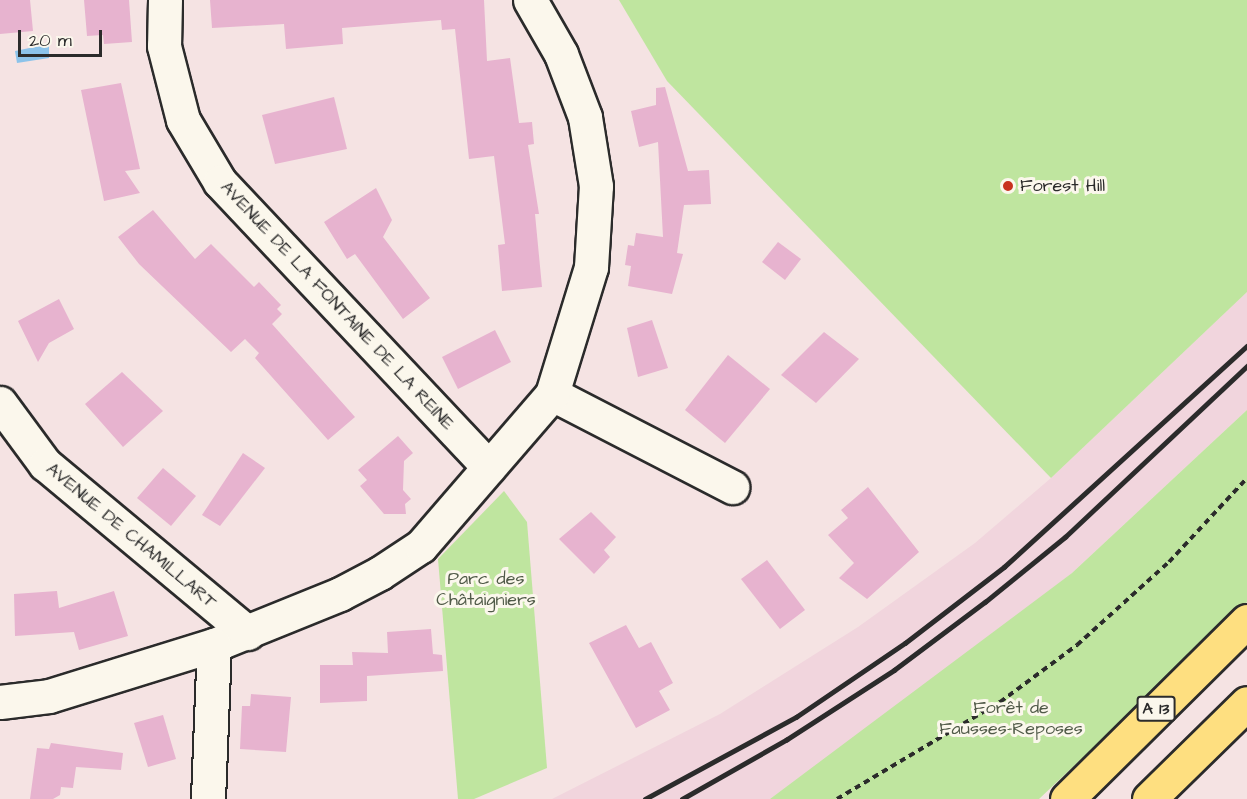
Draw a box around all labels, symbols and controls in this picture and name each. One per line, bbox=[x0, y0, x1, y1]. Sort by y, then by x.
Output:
scale bar bbox=[21, 18, 105, 56]
text: 20 m bbox=[29, 28, 72, 53]
place label: Forest Hill bbox=[1020, 175, 1105, 197]
street label: AVENUE DE LA FONTAINE DE LA REINE bbox=[216, 177, 458, 435]
marker: Forest Hill bbox=[1001, 179, 1015, 193]
street label: AVENUE DE CHAMILLART bbox=[42, 458, 220, 614]
park label: Parc des Châtaigniers bbox=[436, 569, 536, 612]
road number: A 13 bbox=[1136, 696, 1176, 722]
park label: Forêt de Fausses-Reposes bbox=[939, 698, 1083, 740]

